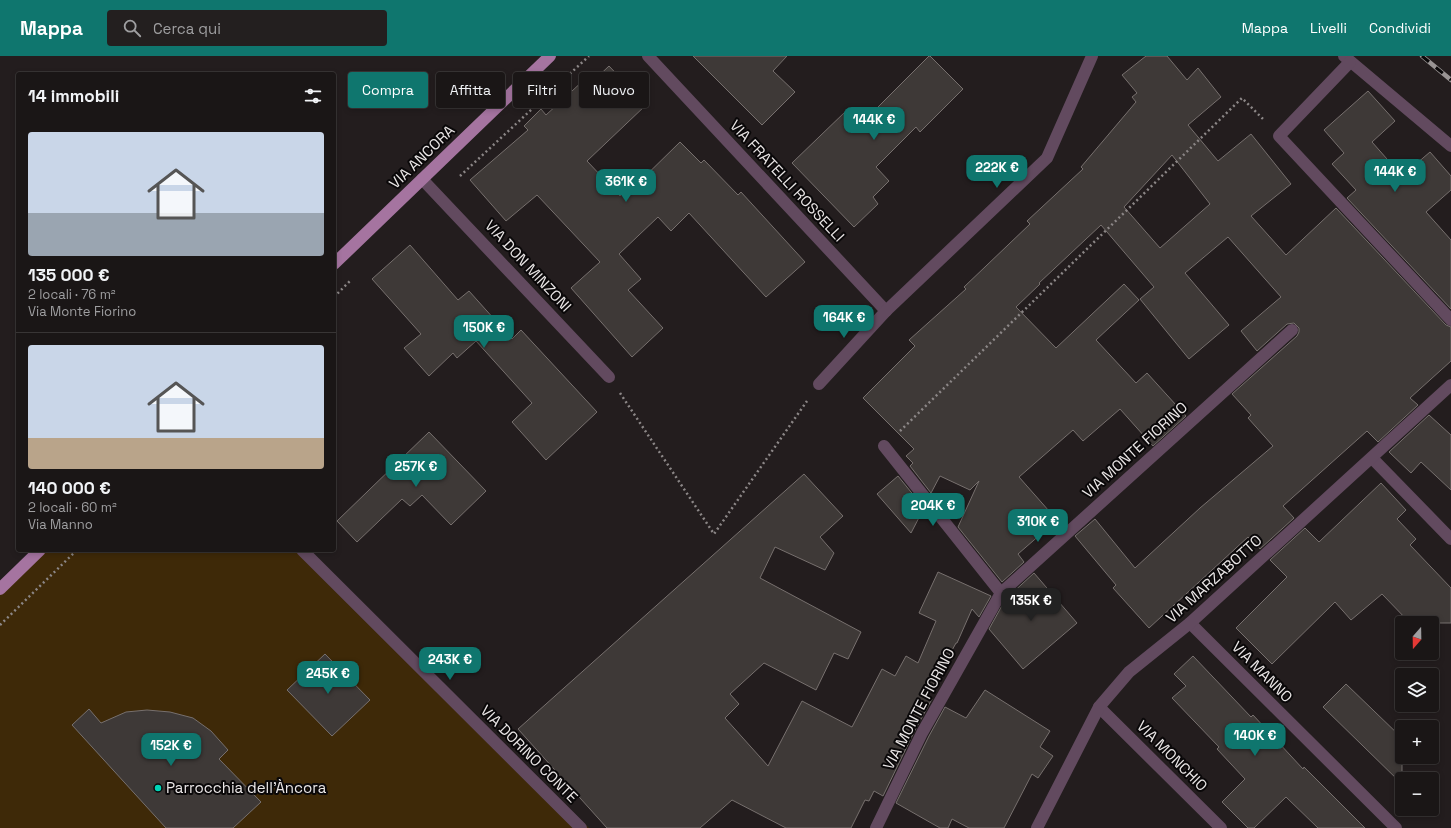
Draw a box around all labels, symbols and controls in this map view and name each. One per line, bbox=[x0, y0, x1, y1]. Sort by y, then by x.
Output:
search box bbox=[107, 10, 387, 46]
text: Mappa bbox=[20, 16, 83, 41]
icon: search bbox=[121, 17, 143, 39]
text: Cerca qui bbox=[153, 19, 221, 38]
text: Mappa bbox=[1242, 19, 1288, 37]
text: Livelli bbox=[1310, 19, 1347, 37]
text: Condividi bbox=[1369, 19, 1431, 37]
chip: Compra bbox=[348, 72, 428, 108]
chip: Affitta bbox=[436, 72, 505, 108]
chip: Filtri bbox=[513, 72, 571, 108]
chip: Nuovo bbox=[579, 72, 649, 108]
text: 14 immobili bbox=[28, 85, 119, 107]
icon: filters bbox=[302, 85, 324, 107]
pin: 144K € bbox=[841, 107, 907, 141]
text: 144K € bbox=[853, 111, 895, 128]
street label: VIA FRATELLI ROSSELLI bbox=[726, 116, 849, 245]
street label: VIA ANCORA bbox=[385, 120, 459, 193]
pin: 222K € bbox=[964, 155, 1030, 189]
icon: home bbox=[140, 158, 212, 230]
text: 222K € bbox=[975, 159, 1019, 176]
pin: 144K € bbox=[1362, 159, 1428, 193]
text: 144K € bbox=[1374, 163, 1416, 180]
pin: 361K € bbox=[593, 169, 659, 203]
text: 361K € bbox=[605, 173, 647, 190]
street label: VIA DON MINZONI bbox=[481, 216, 576, 315]
text: 135 000 € bbox=[28, 264, 109, 286]
text: 2 locali · 76 m² bbox=[28, 286, 116, 303]
text: Via Monte Fiorino bbox=[28, 303, 136, 320]
pin: 164K € bbox=[811, 305, 877, 339]
text: 164K € bbox=[823, 309, 865, 326]
pin: 150K € bbox=[451, 315, 517, 349]
text: 150K € bbox=[463, 319, 505, 336]
icon: home bbox=[140, 371, 212, 443]
street label: VIA MONTE FIORINO bbox=[1078, 397, 1191, 502]
pin: 257K € bbox=[383, 454, 449, 488]
text: 257K € bbox=[395, 458, 437, 475]
text: 140 000 € bbox=[28, 477, 111, 499]
pin: 204K € bbox=[900, 493, 966, 527]
text: 204K € bbox=[911, 497, 955, 514]
text: 2 locali · 60 m² bbox=[28, 499, 117, 516]
pin: 310K € bbox=[1005, 509, 1071, 543]
text: 310K € bbox=[1017, 513, 1059, 530]
text: Via Manno bbox=[28, 516, 93, 533]
street label: VIA MARZABOTTO bbox=[1162, 531, 1266, 627]
pin: 135K € bbox=[998, 588, 1064, 622]
text: 135K € bbox=[1010, 592, 1052, 609]
north arrow bbox=[1395, 616, 1439, 660]
map controls bbox=[1395, 616, 1439, 816]
street label: VIA MANNO bbox=[1228, 637, 1297, 706]
street label: VIA MONTE FIORINO bbox=[878, 645, 959, 773]
pin: 243K € bbox=[417, 647, 483, 681]
text: 243K € bbox=[428, 651, 472, 668]
pin: 245K € bbox=[295, 661, 361, 695]
text: 245K € bbox=[306, 665, 350, 682]
button: layers bbox=[1395, 668, 1439, 712]
street label: VIA DORINO CONTE bbox=[477, 701, 582, 806]
street label: VIA MONCHIO bbox=[1133, 716, 1212, 795]
button: + bbox=[1395, 720, 1439, 764]
pin: 140K € bbox=[1222, 723, 1288, 757]
text: 140K € bbox=[1234, 727, 1276, 744]
pin: 152K € bbox=[138, 733, 204, 767]
text: 152K € bbox=[150, 737, 192, 754]
button: − bbox=[1395, 772, 1439, 816]
place label: Parrocchia dell'Àncora bbox=[166, 778, 327, 797]
marker: Parrocchia dell'Àncora bbox=[153, 783, 163, 793]

